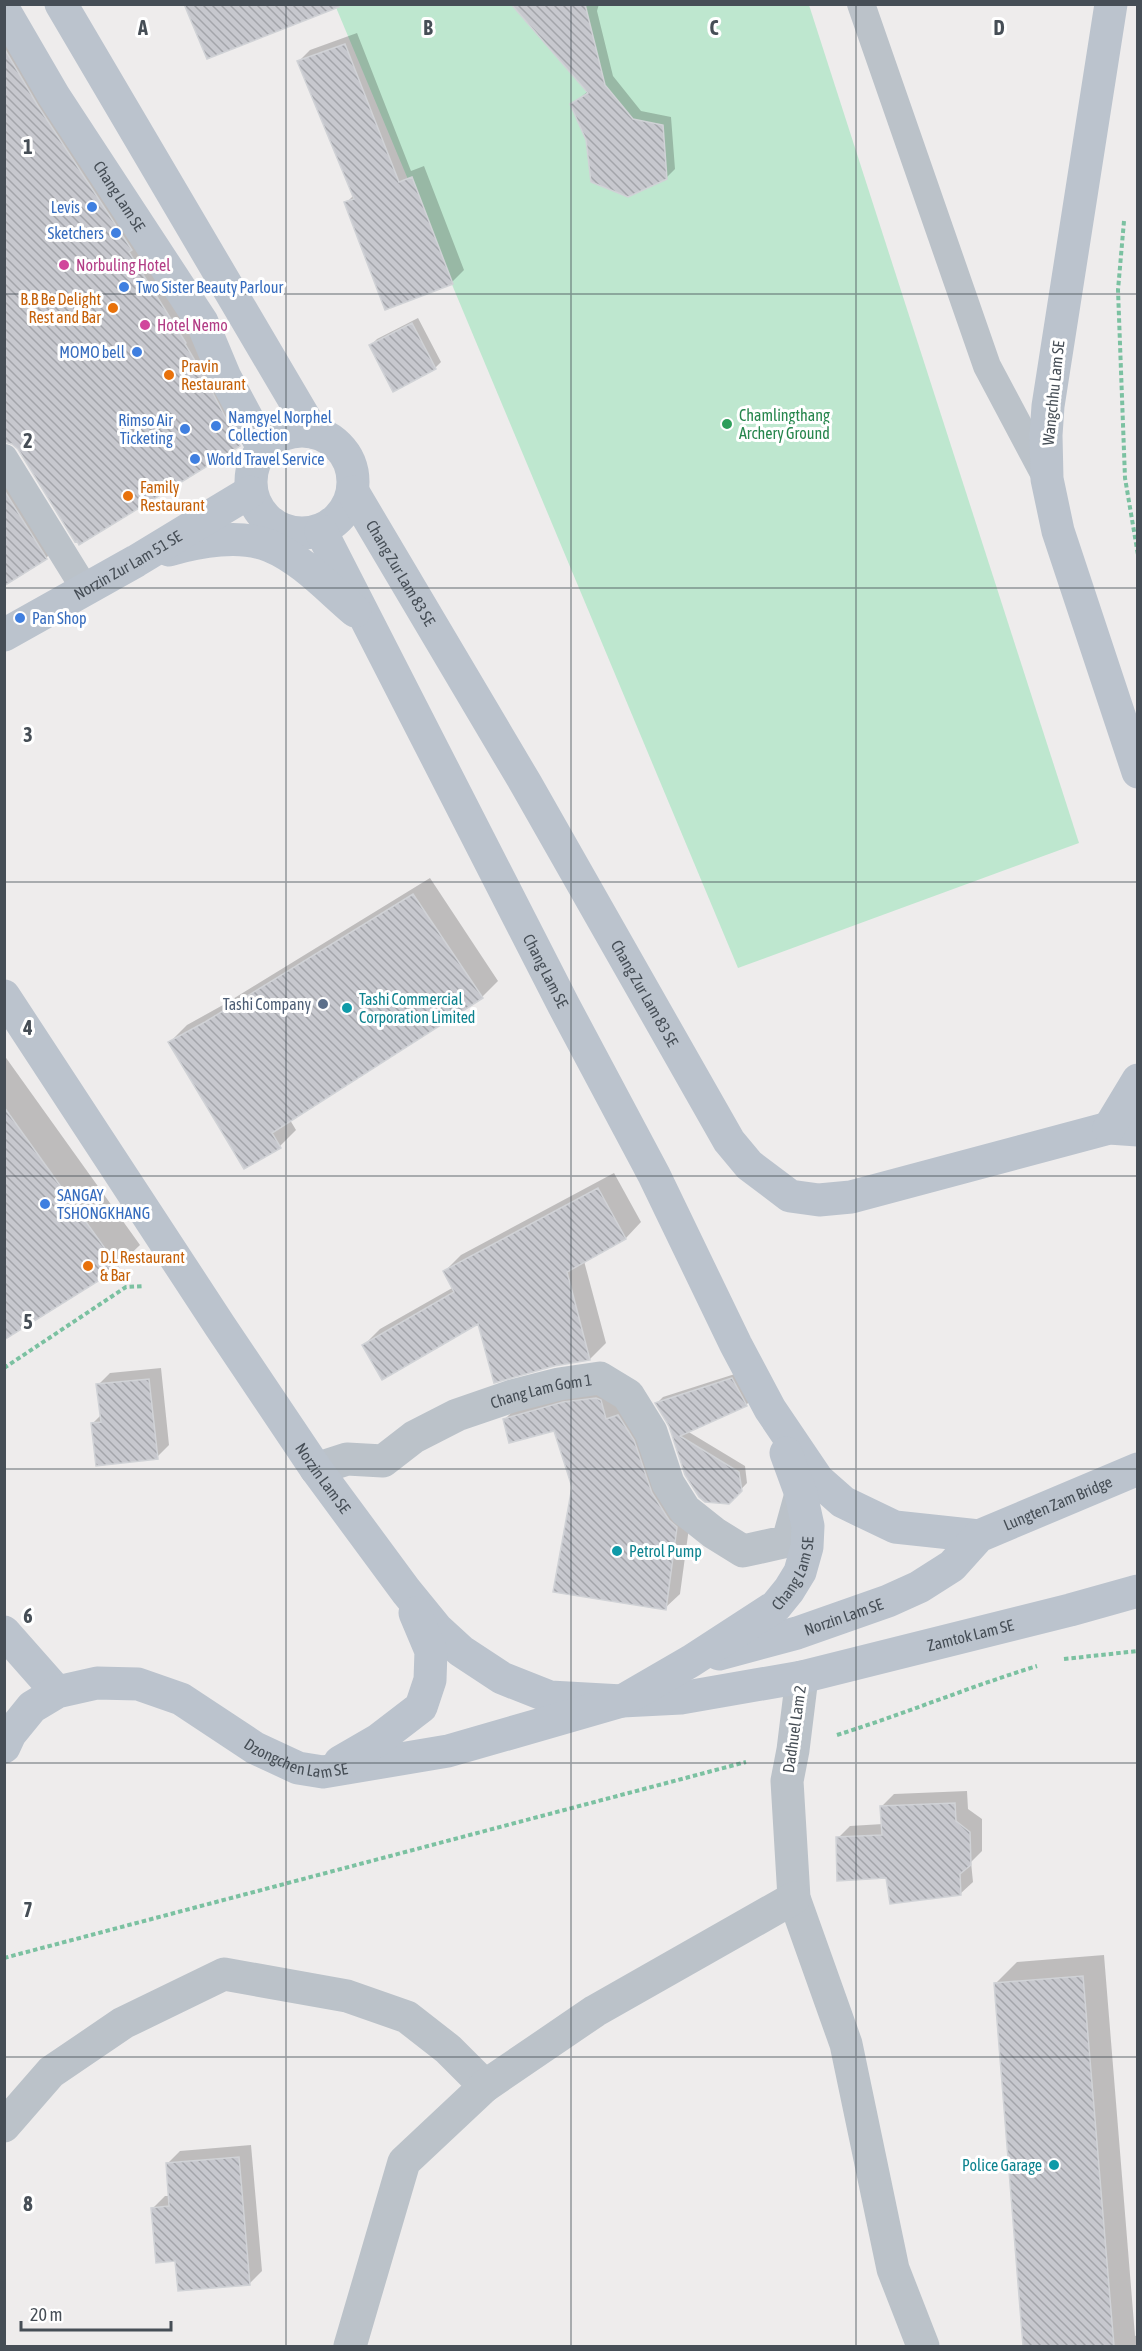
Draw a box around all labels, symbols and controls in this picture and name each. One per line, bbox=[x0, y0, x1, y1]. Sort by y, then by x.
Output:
text: A bbox=[137, 16, 148, 39]
text: B bbox=[423, 16, 433, 39]
text: C bbox=[710, 16, 719, 39]
text: D bbox=[993, 16, 1005, 39]
text: 1 bbox=[23, 135, 33, 158]
street label: Chang Lam SE bbox=[90, 157, 149, 235]
place label: Levis bbox=[51, 198, 80, 216]
marker: Levis bbox=[85, 200, 99, 214]
place label: Sketchers bbox=[48, 224, 104, 242]
marker: Sketchers bbox=[109, 226, 123, 240]
place label: Norbuling Hotel bbox=[76, 256, 171, 275]
marker: Norbuling Hotel bbox=[57, 258, 71, 272]
place label: Two Sister Beauty Parlour bbox=[136, 278, 284, 297]
marker: Two Sister Beauty Parlour bbox=[117, 280, 131, 294]
place label: B.B Be Delight Rest and Bar bbox=[20, 290, 101, 326]
marker: B.B Be Delight Rest and Bar bbox=[106, 301, 120, 315]
place label: Hotel Nemo bbox=[157, 316, 228, 334]
marker: Hotel Nemo bbox=[138, 318, 152, 332]
street label: Wangchhu Lam SE bbox=[1039, 340, 1068, 446]
place label: MOMO bell bbox=[59, 343, 126, 361]
marker: MOMO bell bbox=[130, 345, 144, 359]
place label: Pravin Restaurant bbox=[181, 357, 246, 393]
marker: Pravin Restaurant bbox=[162, 368, 176, 382]
place label: Chamlingthang Archery Ground bbox=[739, 406, 830, 443]
place label: Namgyel Norphel Collection bbox=[228, 408, 333, 444]
place label: Rimso Air Ticketing bbox=[118, 411, 173, 448]
marker: Chamlingthang Archery Ground bbox=[720, 417, 734, 431]
marker: Namgyel Norphel Collection bbox=[209, 419, 223, 433]
marker: Rimso Air Ticketing bbox=[178, 422, 192, 436]
text: 2 bbox=[23, 429, 33, 452]
place label: World Travel Service bbox=[207, 450, 324, 468]
marker: World Travel Service bbox=[188, 452, 202, 466]
place label: Family Restaurant bbox=[140, 478, 205, 514]
marker: Family Restaurant bbox=[121, 489, 135, 503]
street label: Chang Zur Lam 83 SE bbox=[363, 517, 439, 629]
street label: Norzin Zur Lam 51 SE bbox=[71, 527, 185, 603]
place label: Pan Shop bbox=[32, 609, 87, 628]
marker: Pan Shop bbox=[13, 611, 27, 625]
text: 3 bbox=[23, 723, 33, 746]
street label: Chang Lam SE bbox=[520, 931, 572, 1011]
street label: Chang Zur Lam 83 SE bbox=[608, 937, 682, 1050]
place label: Tashi Commercial Corporation Limited bbox=[359, 990, 475, 1027]
place label: Tashi Company bbox=[223, 995, 311, 1014]
marker: Tashi Company bbox=[316, 997, 330, 1011]
marker: Tashi Commercial Corporation Limited bbox=[340, 1001, 354, 1015]
text: 4 bbox=[22, 1016, 33, 1039]
place label: SANGAY TSHONGKHANG bbox=[57, 1186, 150, 1222]
marker: SANGAY TSHONGKHANG bbox=[38, 1197, 52, 1211]
place label: D.L Restaurant & Bar bbox=[100, 1248, 185, 1284]
marker: D.L Restaurant & Bar bbox=[81, 1259, 95, 1273]
text: 5 bbox=[23, 1310, 33, 1333]
street label: Chang Lam Gom 1 bbox=[488, 1370, 593, 1412]
street label: Norzin Lam SE bbox=[292, 1439, 354, 1517]
street label: Lungten Zam Bridge bbox=[1001, 1472, 1115, 1534]
street label: Chang Lam SE bbox=[768, 1536, 816, 1613]
place label: Petrol Pump bbox=[629, 1542, 702, 1561]
marker: Petrol Pump bbox=[610, 1544, 624, 1558]
street label: Norzin Lam SE bbox=[802, 1595, 885, 1639]
text: 6 bbox=[23, 1604, 33, 1627]
street label: Zamtok Lam SE bbox=[925, 1615, 1015, 1654]
street label: Dadhuel Lam 2 bbox=[779, 1684, 809, 1774]
street label: Dzongchen Lam SE bbox=[241, 1735, 349, 1781]
text: 7 bbox=[23, 1898, 33, 1921]
place label: Police Garage bbox=[962, 2156, 1042, 2175]
marker: Police Garage bbox=[1047, 2158, 1061, 2172]
text: 8 bbox=[23, 2192, 33, 2215]
scale bar bbox=[21, 2294, 171, 2332]
text: 20 m bbox=[30, 2304, 62, 2325]

